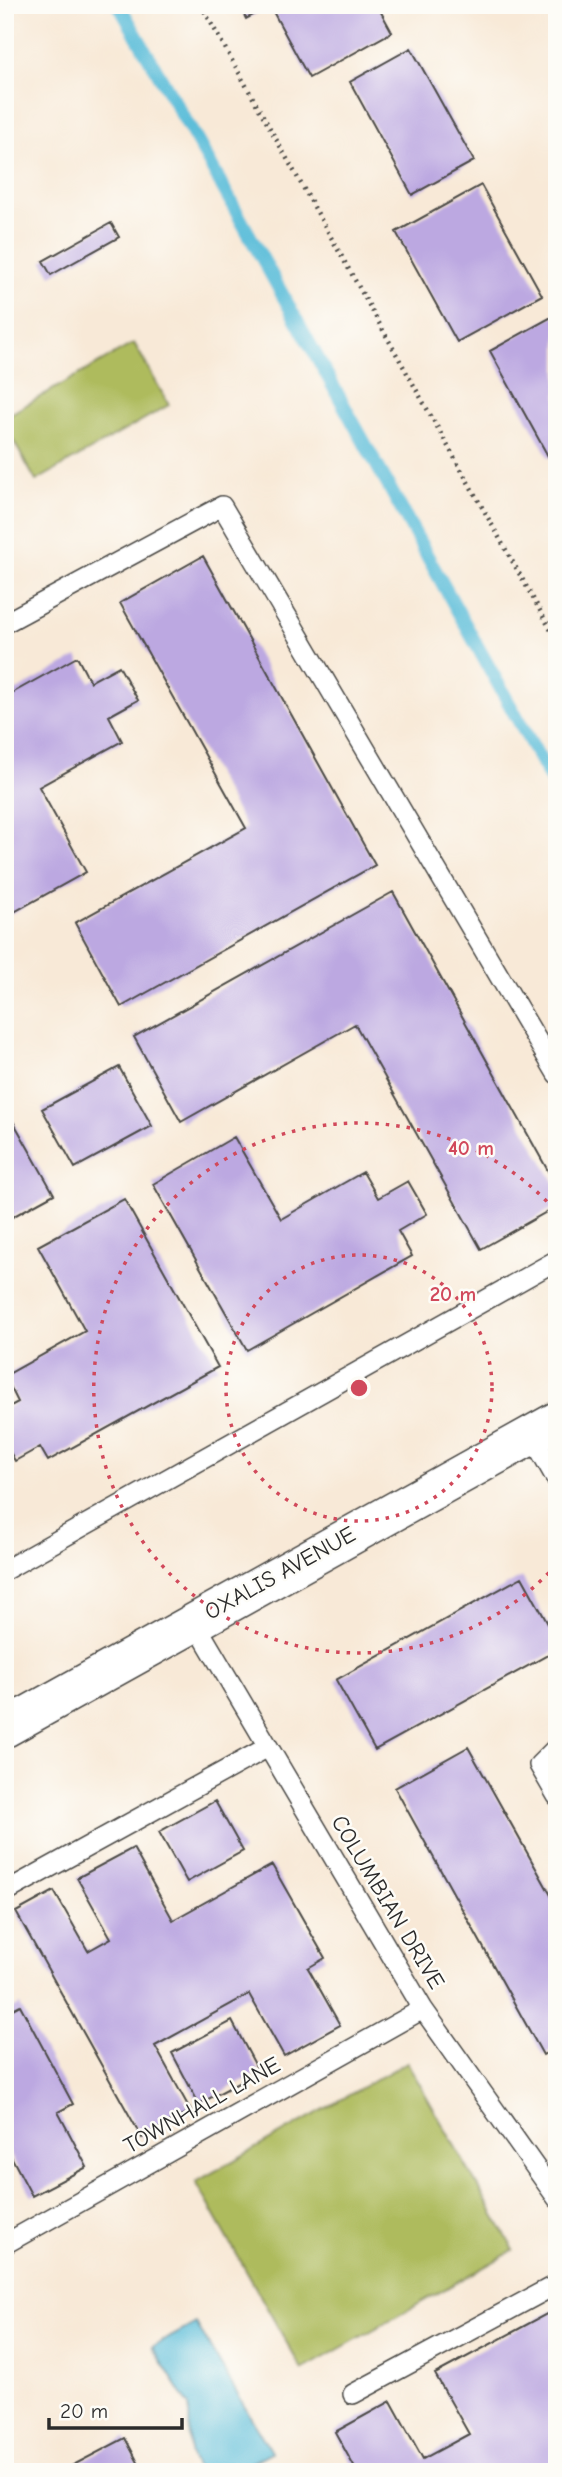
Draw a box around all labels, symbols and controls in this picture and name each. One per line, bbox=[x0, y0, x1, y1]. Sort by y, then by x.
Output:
text: 40 m bbox=[448, 1136, 494, 1160]
text: 20 m bbox=[430, 1282, 476, 1306]
centre of rings bbox=[347, 1376, 371, 1400]
street label: OXALIS AVENUE bbox=[200, 1520, 360, 1626]
street label: COLUMBIAN DRIVE bbox=[326, 1810, 451, 1994]
street label: TOWNHALL LANE bbox=[119, 2051, 285, 2159]
scale bar bbox=[49, 2386, 182, 2430]
text: 20 m bbox=[60, 2399, 108, 2423]

